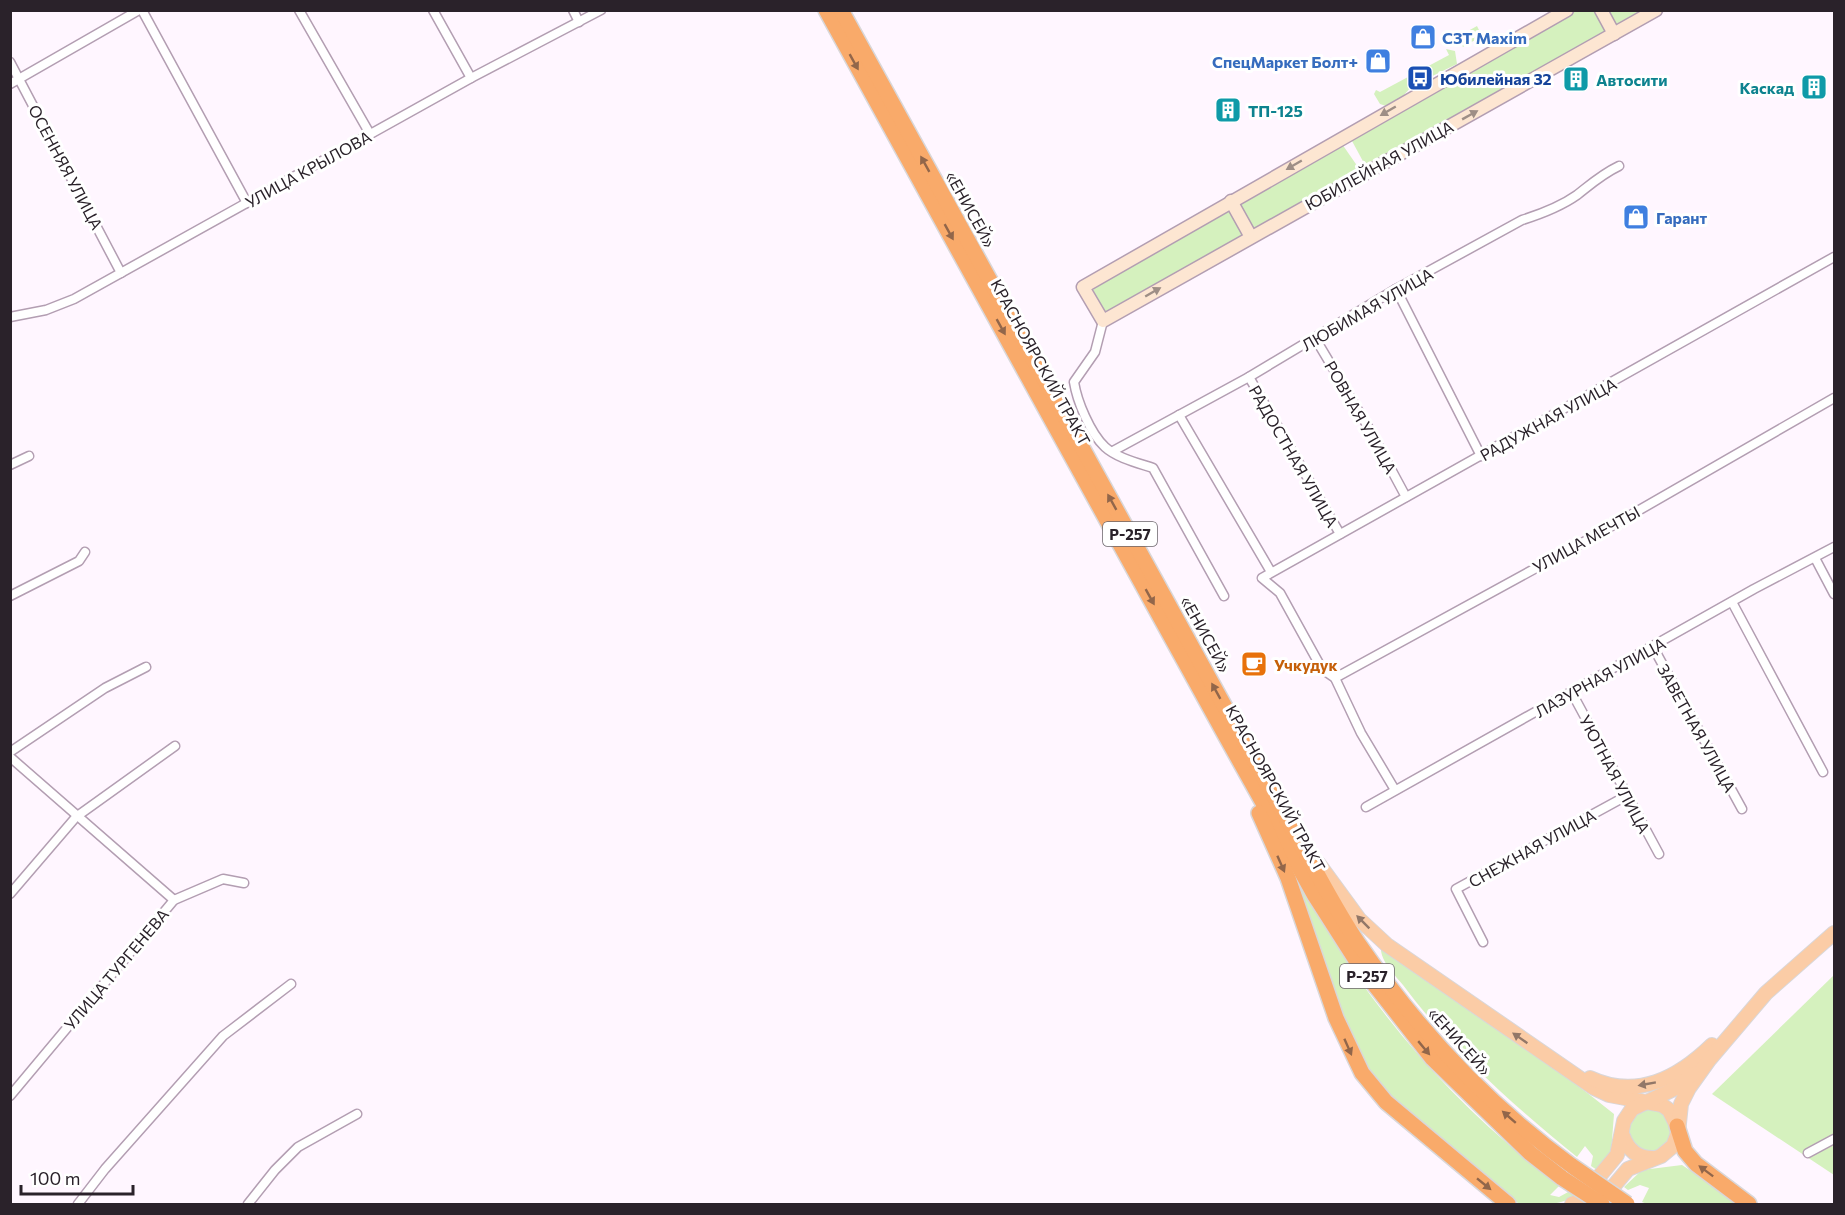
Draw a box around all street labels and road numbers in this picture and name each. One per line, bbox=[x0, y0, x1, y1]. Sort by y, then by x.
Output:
street label: ОСЕННЯЯ УЛИЦА bbox=[25, 101, 107, 233]
street label: ЮБИЛЕЙНАЯ УЛИЦА bbox=[1302, 116, 1456, 214]
street label: УЛИЦА КРЫЛОВА bbox=[242, 126, 374, 212]
street label: «ЕНИСЕЙ» bbox=[942, 168, 1000, 250]
street label: ЛЮБИМАЯ УЛИЦА bbox=[1298, 264, 1436, 354]
street label: КРАСНОЯРСКИЙ ТРАКТ bbox=[987, 275, 1095, 449]
street label: РОВНАЯ УЛИЦА bbox=[1321, 357, 1401, 477]
street label: РАДУЖНАЯ УЛИЦА bbox=[1476, 374, 1620, 464]
street label: РАДОСТНАЯ УЛИЦА bbox=[1246, 382, 1342, 530]
street label: УЛИЦА МЕЧТЫ bbox=[1529, 502, 1643, 576]
road number: Р-257 bbox=[1103, 522, 1157, 546]
street label: «ЕНИСЕЙ» bbox=[1177, 593, 1235, 675]
street label: ЛАЗУРНАЯ УЛИЦА bbox=[1531, 633, 1669, 721]
street label: ЗАВЕТНАЯ УЛИЦА bbox=[1654, 661, 1740, 795]
street label: КРАСНОЯРСКИЙ ТРАКТ bbox=[1222, 701, 1330, 875]
street label: УЮТНАЯ УЛИЦА bbox=[1576, 712, 1654, 836]
street label: СНЕЖНАЯ УЛИЦА bbox=[1465, 805, 1599, 891]
street label: УЛИЦА ТУРГЕНЕВА bbox=[60, 905, 172, 1033]
road number: Р-257 bbox=[1340, 964, 1394, 988]
street label: «ЕНИСЕЙ» bbox=[1425, 1003, 1495, 1079]

